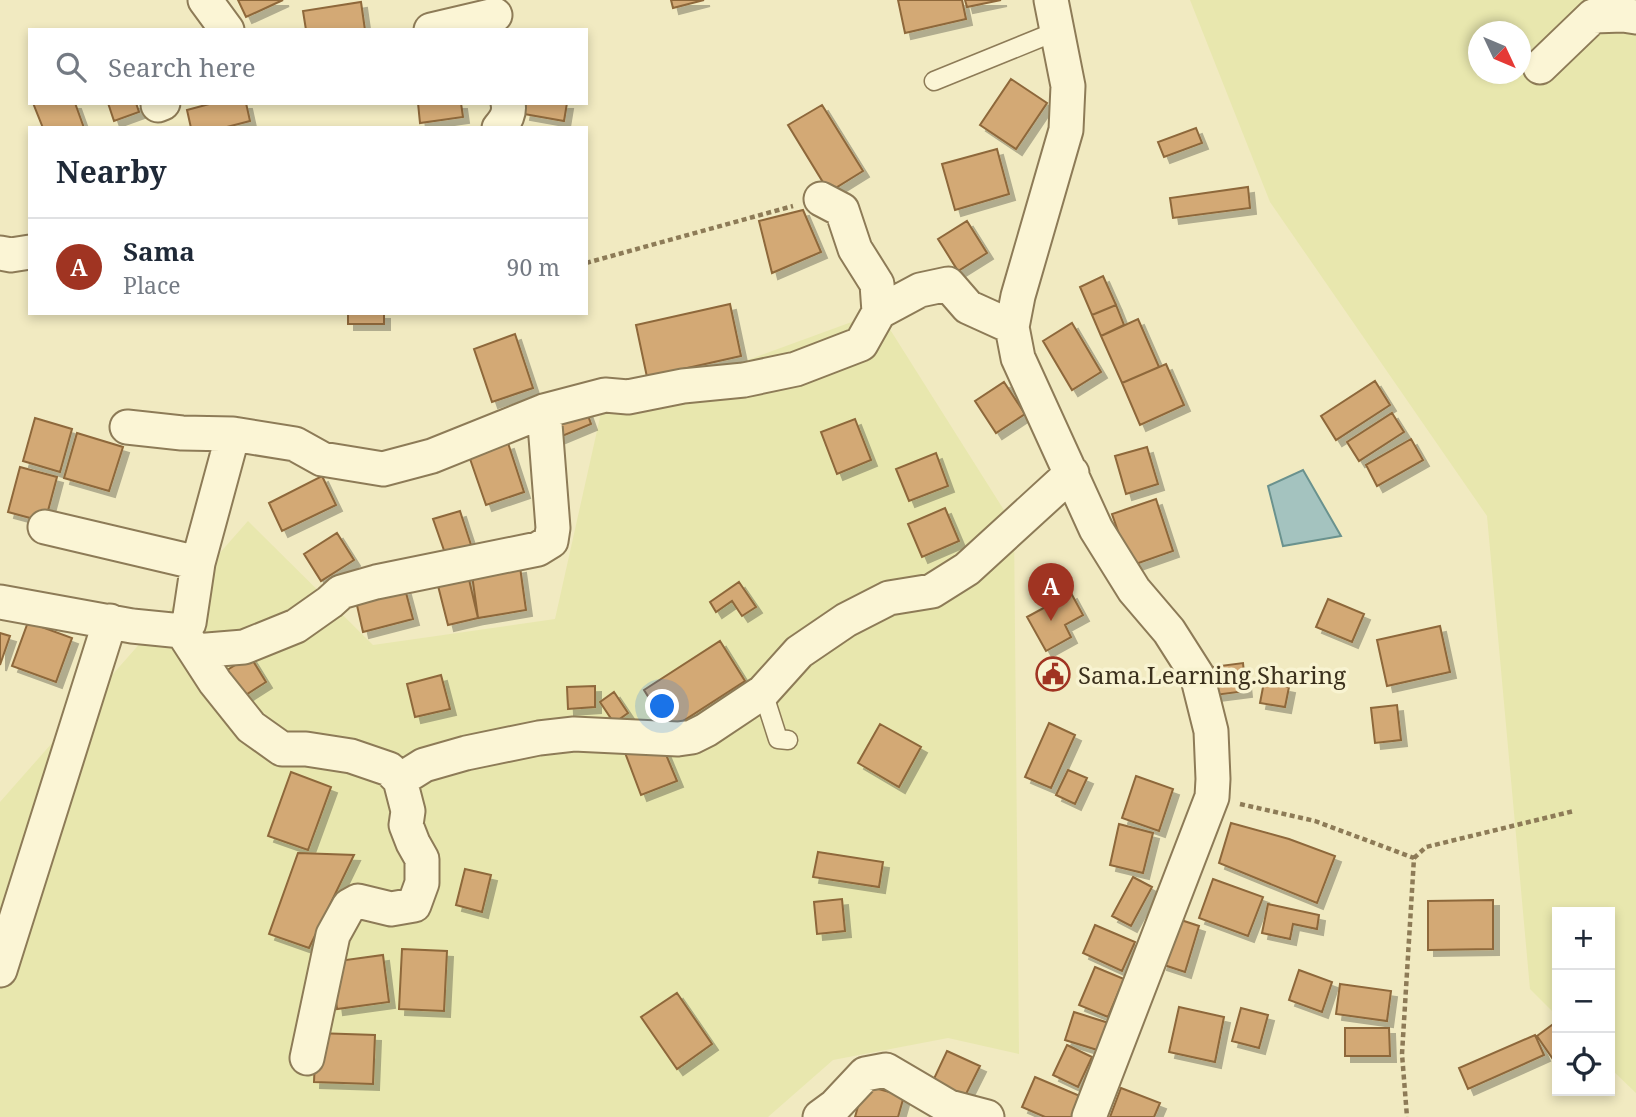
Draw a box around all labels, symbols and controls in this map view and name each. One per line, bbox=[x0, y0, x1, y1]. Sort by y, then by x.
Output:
north arrow bbox=[1468, 21, 1531, 84]
search box bbox=[28, 28, 588, 105]
icon: search bbox=[52, 48, 90, 86]
text: Search here bbox=[108, 49, 256, 85]
text: Nearby bbox=[56, 151, 167, 192]
text: Sama bbox=[123, 233, 195, 269]
text: A bbox=[70, 251, 88, 283]
text: 90 m bbox=[507, 251, 560, 283]
text: Place bbox=[123, 269, 181, 301]
pin: A bbox=[1028, 563, 1074, 621]
public building icon: Sama.Learning.Sharing bbox=[1034, 655, 1072, 693]
place label: Sama.Learning.Sharing bbox=[1078, 658, 1346, 691]
your location bbox=[645, 689, 679, 723]
map controls bbox=[1552, 907, 1615, 1096]
button: + bbox=[1552, 907, 1615, 970]
button: − bbox=[1552, 970, 1615, 1033]
button: locate bbox=[1552, 1033, 1615, 1096]

